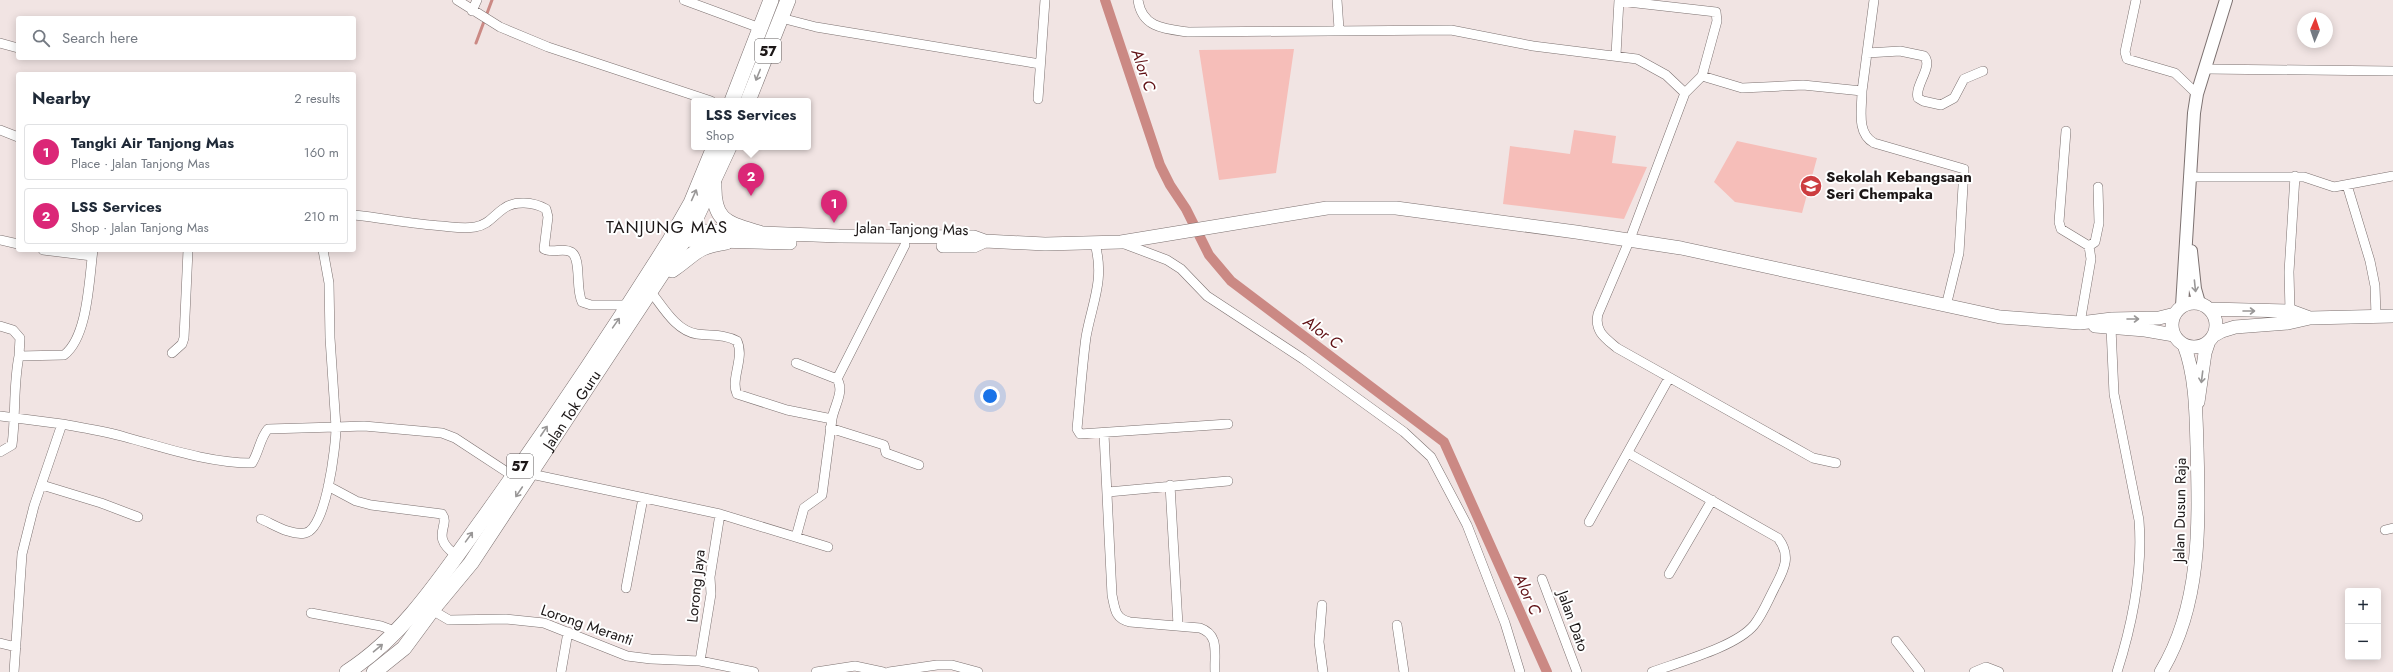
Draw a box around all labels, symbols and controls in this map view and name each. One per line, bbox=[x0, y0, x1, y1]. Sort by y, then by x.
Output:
north arrow bbox=[2297, 12, 2333, 48]
search box bbox=[16, 16, 356, 60]
icon: search bbox=[30, 27, 52, 49]
text: Search here bbox=[62, 27, 138, 49]
road number: 57 bbox=[755, 39, 781, 63]
water label: Alor C bbox=[1125, 45, 1162, 95]
one-way arrow bbox=[754, 69, 761, 81]
text: Nearby bbox=[32, 86, 90, 110]
text: 2 results bbox=[294, 89, 340, 108]
popup bbox=[691, 98, 811, 150]
text: LSS Services bbox=[706, 104, 796, 126]
text: Shop bbox=[706, 126, 734, 145]
text: Tangki Air Tanjong Mas bbox=[71, 132, 234, 154]
text: 1 bbox=[43, 143, 49, 162]
text: 160 m bbox=[304, 143, 339, 162]
text: Place · Jalan Tanjong Mas bbox=[71, 154, 210, 173]
pin: 2 bbox=[738, 163, 764, 196]
place label: Sekolah Kebangsaan Seri Chempaka bbox=[1826, 166, 1972, 205]
school or university icon: Sekolah Kebangsaan Seri Chempaka bbox=[1798, 173, 1824, 199]
one-way arrow bbox=[691, 189, 699, 201]
pin: 1 bbox=[821, 190, 847, 223]
text: LSS Services bbox=[71, 196, 162, 218]
text: 2 bbox=[42, 207, 50, 226]
text: 210 m bbox=[304, 207, 339, 226]
district label: TANJUNG MAS bbox=[606, 215, 728, 239]
street label: Jalan Tanjong Mas bbox=[853, 217, 969, 241]
text: Shop · Jalan Tanjong Mas bbox=[71, 218, 209, 237]
one-way arrow bbox=[2191, 280, 2198, 293]
one-way arrow bbox=[2242, 307, 2255, 315]
water label: Alor C bbox=[1298, 310, 1347, 355]
one-way arrow bbox=[2126, 315, 2139, 323]
one-way arrow bbox=[612, 317, 620, 328]
street label: Jalan Tok Guru bbox=[537, 366, 606, 456]
one-way arrow bbox=[2198, 370, 2206, 383]
your location bbox=[980, 386, 1000, 406]
one-way arrow bbox=[539, 425, 548, 436]
road number: 57 bbox=[507, 454, 533, 478]
street label: Jalan Dusun Raja bbox=[2168, 457, 2192, 565]
one-way arrow bbox=[515, 486, 523, 497]
one-way arrow bbox=[465, 532, 473, 543]
street label: Lorong Jaya bbox=[681, 548, 711, 624]
water label: Alor C bbox=[1508, 569, 1547, 619]
street label: Jalan Dato bbox=[1551, 586, 1594, 654]
map controls bbox=[2345, 588, 2381, 660]
button: + bbox=[2345, 588, 2381, 624]
street label: Lorong Meranti bbox=[538, 599, 636, 651]
button: − bbox=[2345, 624, 2381, 660]
one-way arrow bbox=[372, 643, 383, 652]

